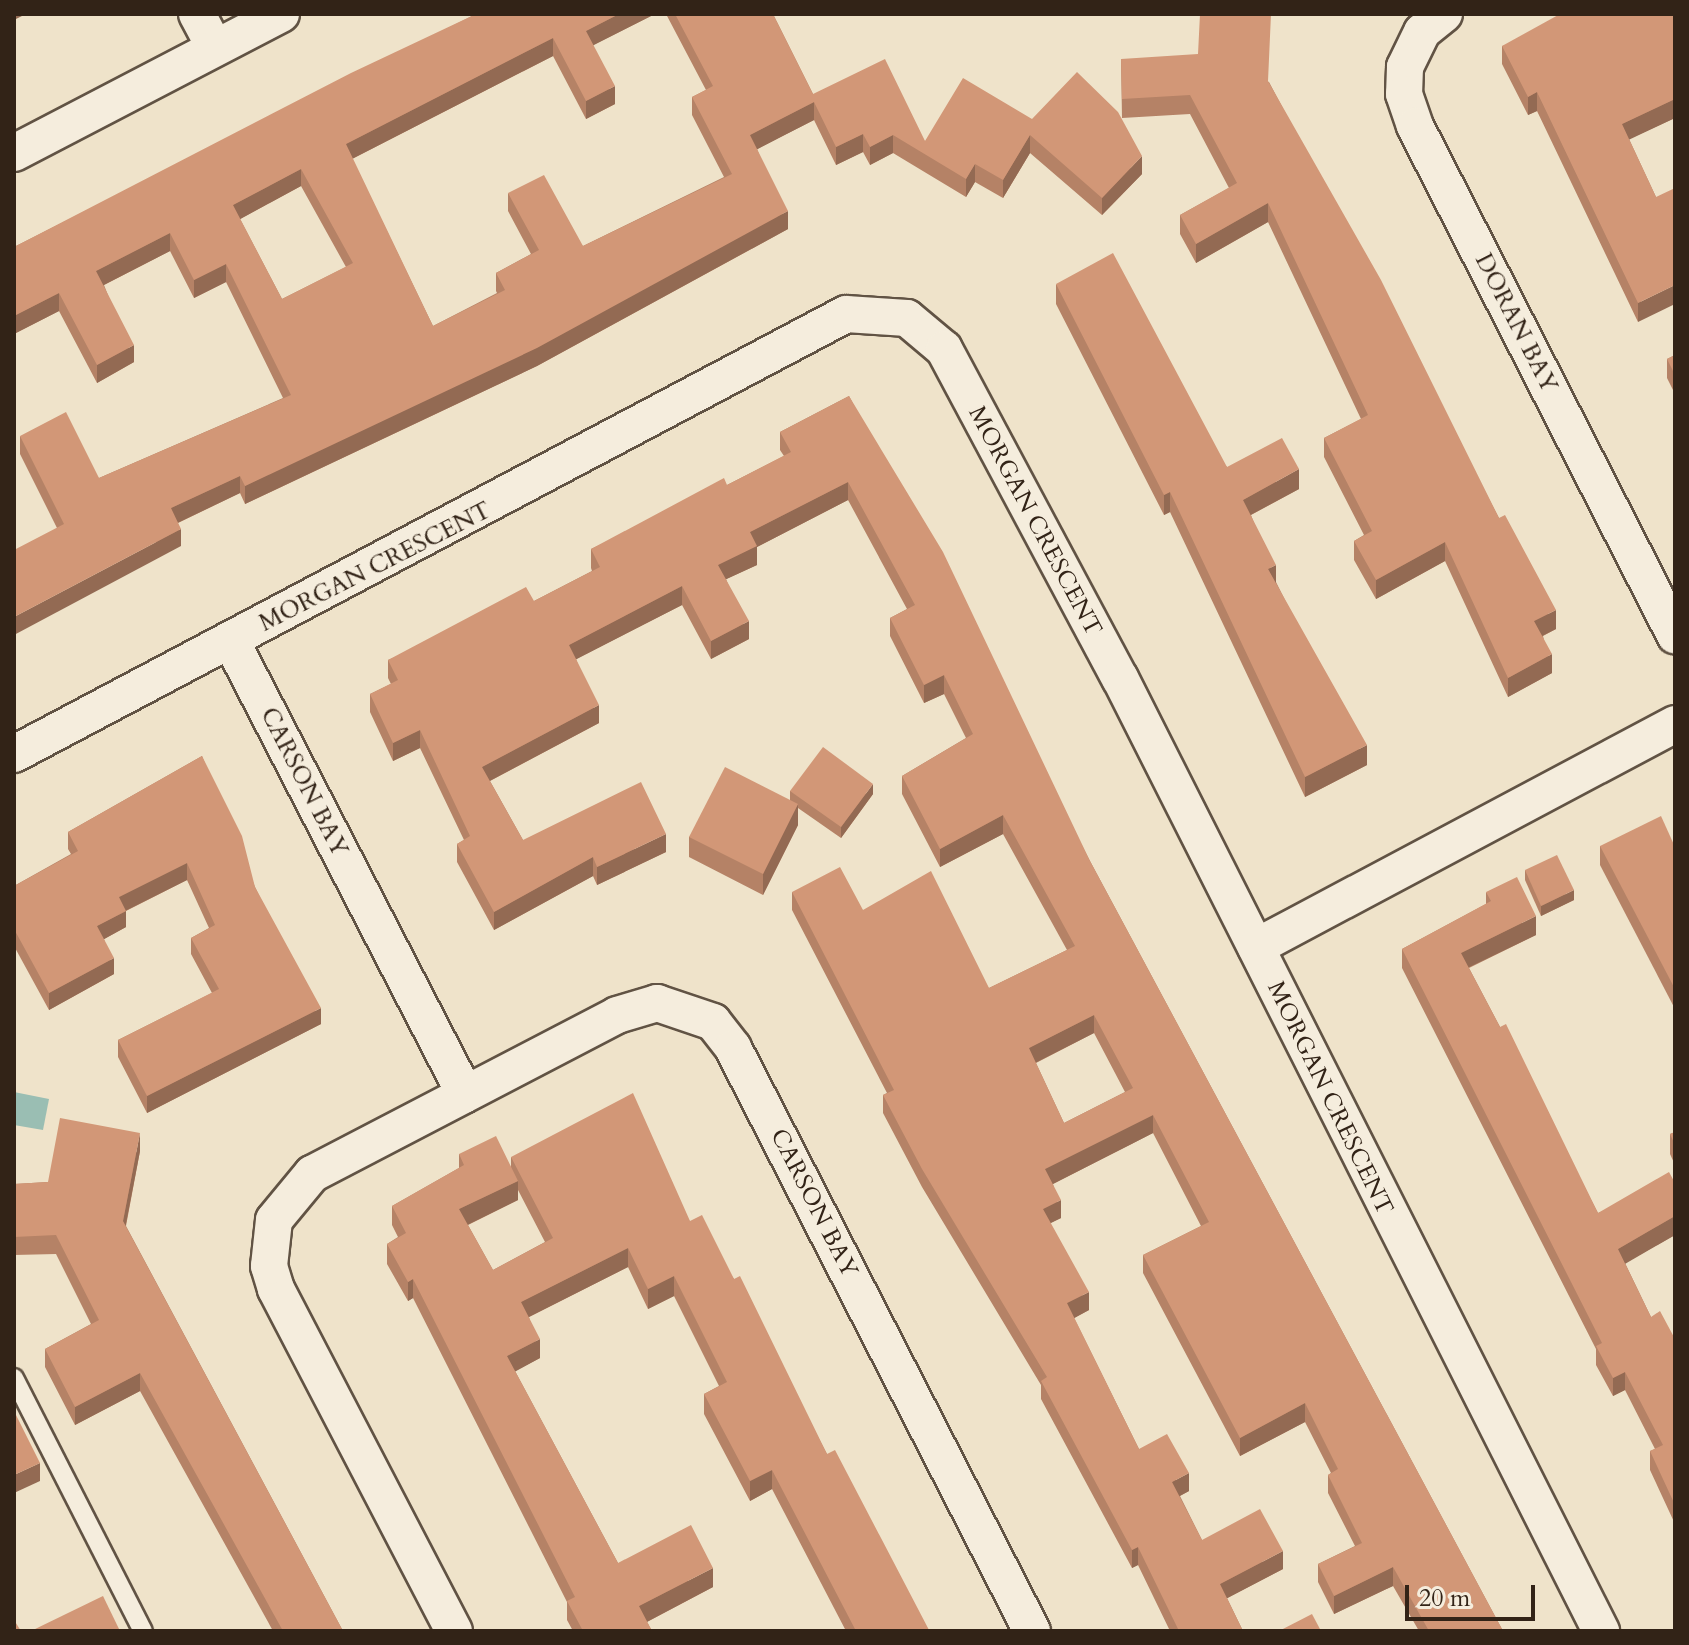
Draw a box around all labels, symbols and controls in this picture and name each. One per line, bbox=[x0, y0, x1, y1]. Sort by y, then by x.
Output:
street label: DORAN BAY bbox=[1469, 249, 1563, 397]
street label: MORGAN CRESCENT bbox=[962, 401, 1108, 641]
street label: MORGAN CRESCENT bbox=[254, 496, 496, 638]
street label: CARSON BAY bbox=[254, 703, 354, 861]
street label: MORGAN CRESCENT bbox=[1261, 977, 1399, 1219]
street label: CARSON BAY bbox=[764, 1124, 864, 1282]
scale bar bbox=[1409, 1569, 1539, 1619]
text: 20 m bbox=[1419, 1582, 1470, 1615]

